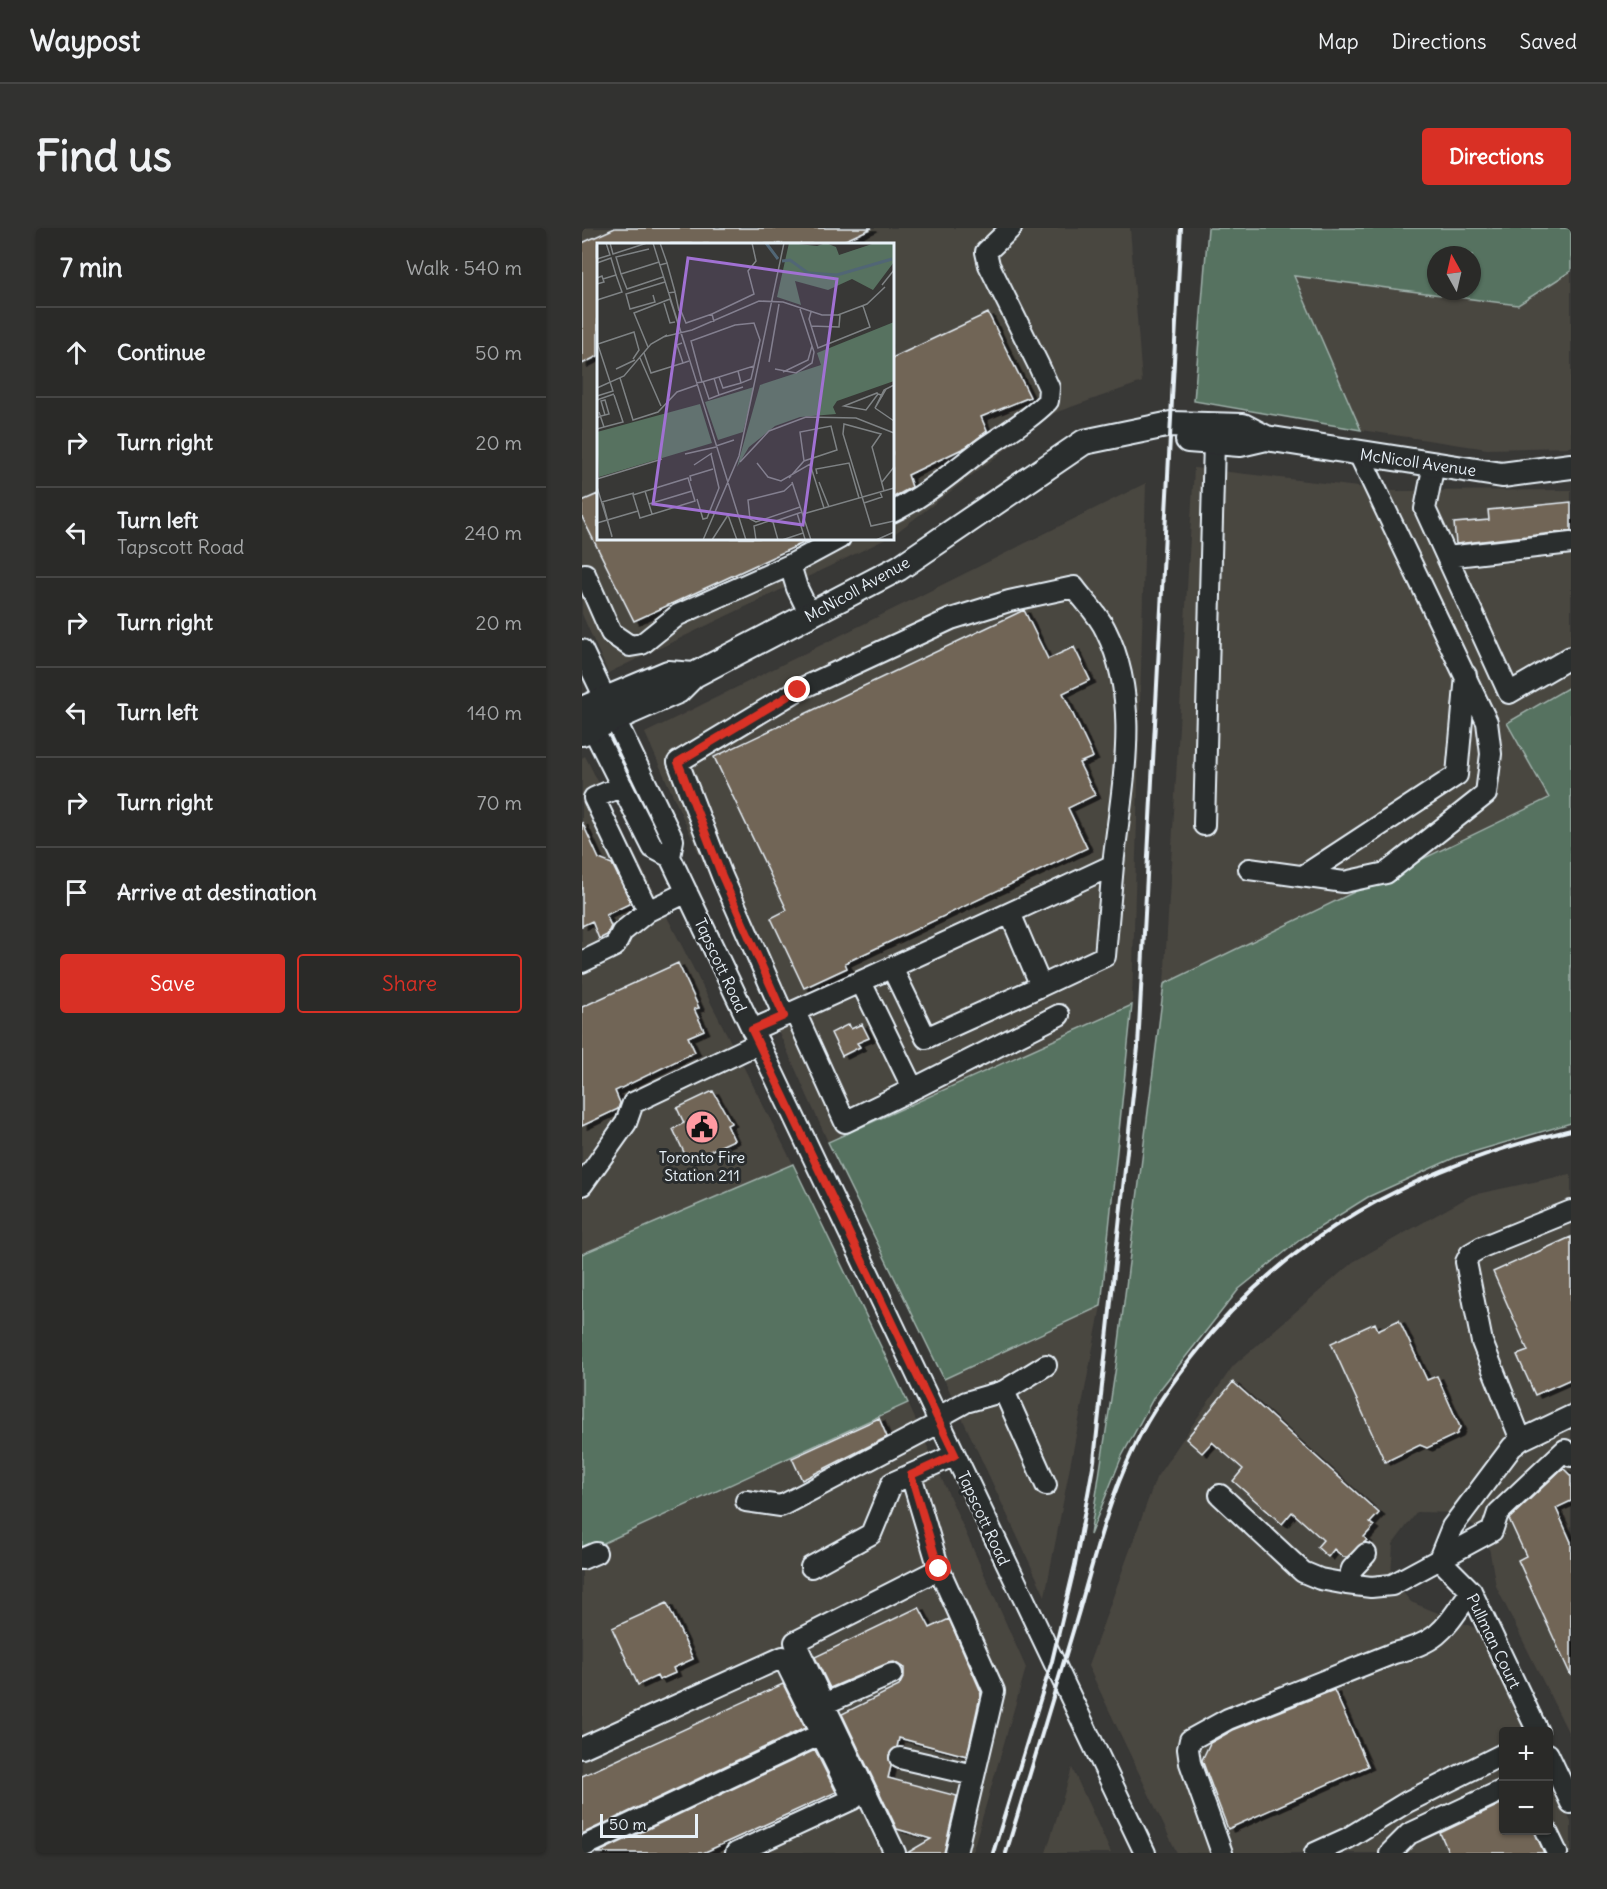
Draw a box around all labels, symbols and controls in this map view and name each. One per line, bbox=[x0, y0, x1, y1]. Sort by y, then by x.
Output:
text: Waypost bbox=[30, 23, 140, 59]
text: Map bbox=[1318, 28, 1359, 55]
text: Directions bbox=[1392, 28, 1486, 55]
text: Saved bbox=[1519, 28, 1577, 55]
button: Directions bbox=[1422, 128, 1571, 185]
text: Find us bbox=[36, 130, 172, 182]
inset map bbox=[597, 243, 894, 540]
north arrow bbox=[1427, 246, 1481, 300]
text: 7 min bbox=[60, 251, 123, 284]
text: Walk · 540 m bbox=[406, 255, 522, 280]
icon: ahead bbox=[60, 336, 93, 369]
text: Continue bbox=[117, 338, 206, 366]
text: 50 m bbox=[475, 340, 522, 365]
icon: right bbox=[60, 426, 93, 459]
text: Turn right bbox=[117, 428, 213, 456]
text: 20 m bbox=[476, 430, 522, 455]
street label: McNicoll Avenue bbox=[1359, 444, 1477, 480]
text: Turn left bbox=[117, 506, 198, 534]
icon: left bbox=[60, 516, 93, 549]
text: 240 m bbox=[464, 520, 522, 545]
text: Tapscott Road bbox=[117, 534, 244, 559]
street label: McNicoll Avenue bbox=[801, 552, 913, 626]
icon: right bbox=[60, 606, 93, 639]
text: Turn right bbox=[117, 608, 213, 636]
text: 20 m bbox=[476, 610, 522, 635]
route end bbox=[784, 676, 810, 702]
icon: left bbox=[60, 696, 93, 729]
text: Turn left bbox=[117, 698, 198, 726]
text: 140 m bbox=[467, 700, 522, 725]
icon: right bbox=[60, 786, 93, 819]
text: Turn right bbox=[117, 788, 213, 816]
text: 70 m bbox=[477, 790, 522, 815]
icon: arrive bbox=[60, 876, 93, 909]
text: Arrive at destination bbox=[117, 878, 317, 906]
street label: Tapscott Road bbox=[690, 915, 752, 1015]
button: Save bbox=[60, 954, 285, 1013]
button: Share bbox=[297, 954, 522, 1013]
public building icon: Toronto Fire Station 211 bbox=[684, 1109, 720, 1145]
place label: Toronto Fire Station 211 bbox=[659, 1147, 745, 1185]
street label: Tapscott Road bbox=[953, 1468, 1015, 1568]
route start bbox=[925, 1555, 951, 1581]
street label: Pullman Court bbox=[1462, 1590, 1526, 1692]
map controls bbox=[1499, 1727, 1553, 1835]
button: + bbox=[1499, 1727, 1553, 1781]
button: − bbox=[1499, 1781, 1553, 1835]
scale bar bbox=[600, 1811, 698, 1838]
text: 50 m bbox=[609, 1814, 647, 1834]

